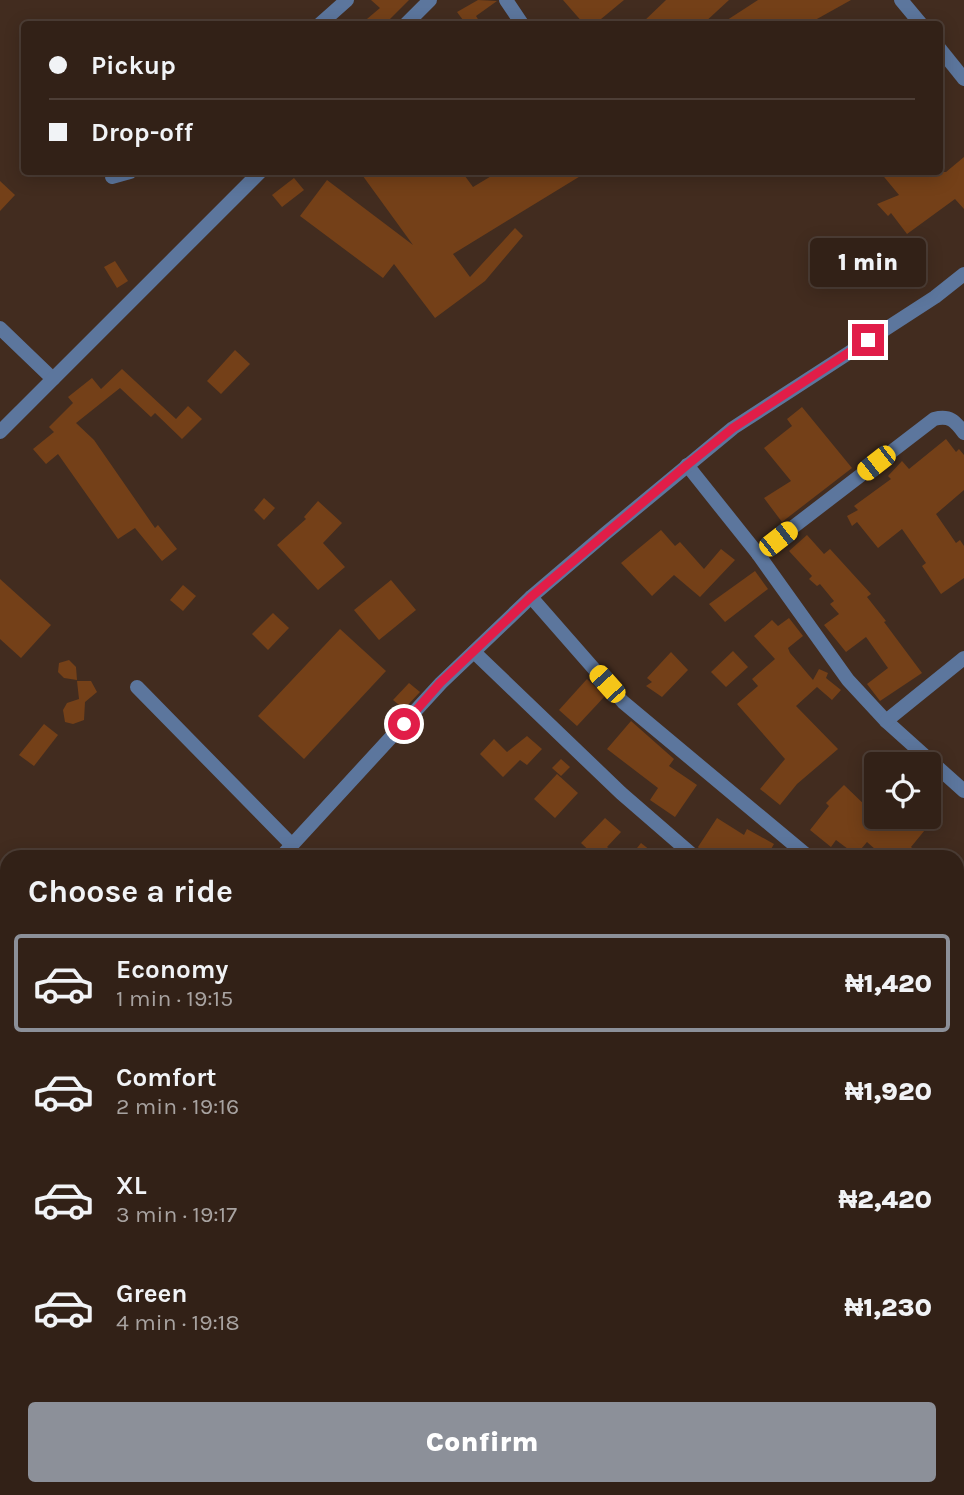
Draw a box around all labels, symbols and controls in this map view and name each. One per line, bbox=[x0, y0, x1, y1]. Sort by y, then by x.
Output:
text: Pickup bbox=[91, 50, 176, 81]
text: Drop-off bbox=[91, 117, 193, 148]
callout: 1 min bbox=[810, 238, 926, 288]
text: 1 min bbox=[838, 249, 898, 276]
route end bbox=[852, 324, 884, 356]
car bbox=[853, 442, 900, 484]
car bbox=[755, 518, 802, 560]
car bbox=[586, 661, 629, 707]
route start bbox=[388, 708, 420, 740]
map controls bbox=[864, 752, 941, 829]
button: locate bbox=[864, 752, 941, 829]
text: Choose a ride bbox=[28, 873, 233, 910]
icon: car bbox=[32, 952, 95, 1015]
text: Economy bbox=[116, 954, 228, 985]
text: ₦1,420 bbox=[845, 968, 932, 999]
text: 1 min · 19:15 bbox=[116, 985, 233, 1012]
icon: car bbox=[32, 1060, 95, 1123]
text: Comfort bbox=[116, 1062, 217, 1093]
text: ₦1,920 bbox=[845, 1076, 932, 1107]
text: 2 min · 19:16 bbox=[116, 1093, 239, 1120]
icon: car bbox=[32, 1168, 95, 1231]
text: XL bbox=[116, 1170, 147, 1201]
text: ₦2,420 bbox=[839, 1184, 932, 1215]
text: 3 min · 19:17 bbox=[116, 1201, 237, 1228]
icon: car bbox=[32, 1276, 95, 1339]
text: Green bbox=[116, 1278, 188, 1309]
text: ₦1,230 bbox=[844, 1292, 932, 1323]
text: 4 min · 19:18 bbox=[116, 1309, 240, 1336]
button: Confirm bbox=[28, 1402, 936, 1482]

